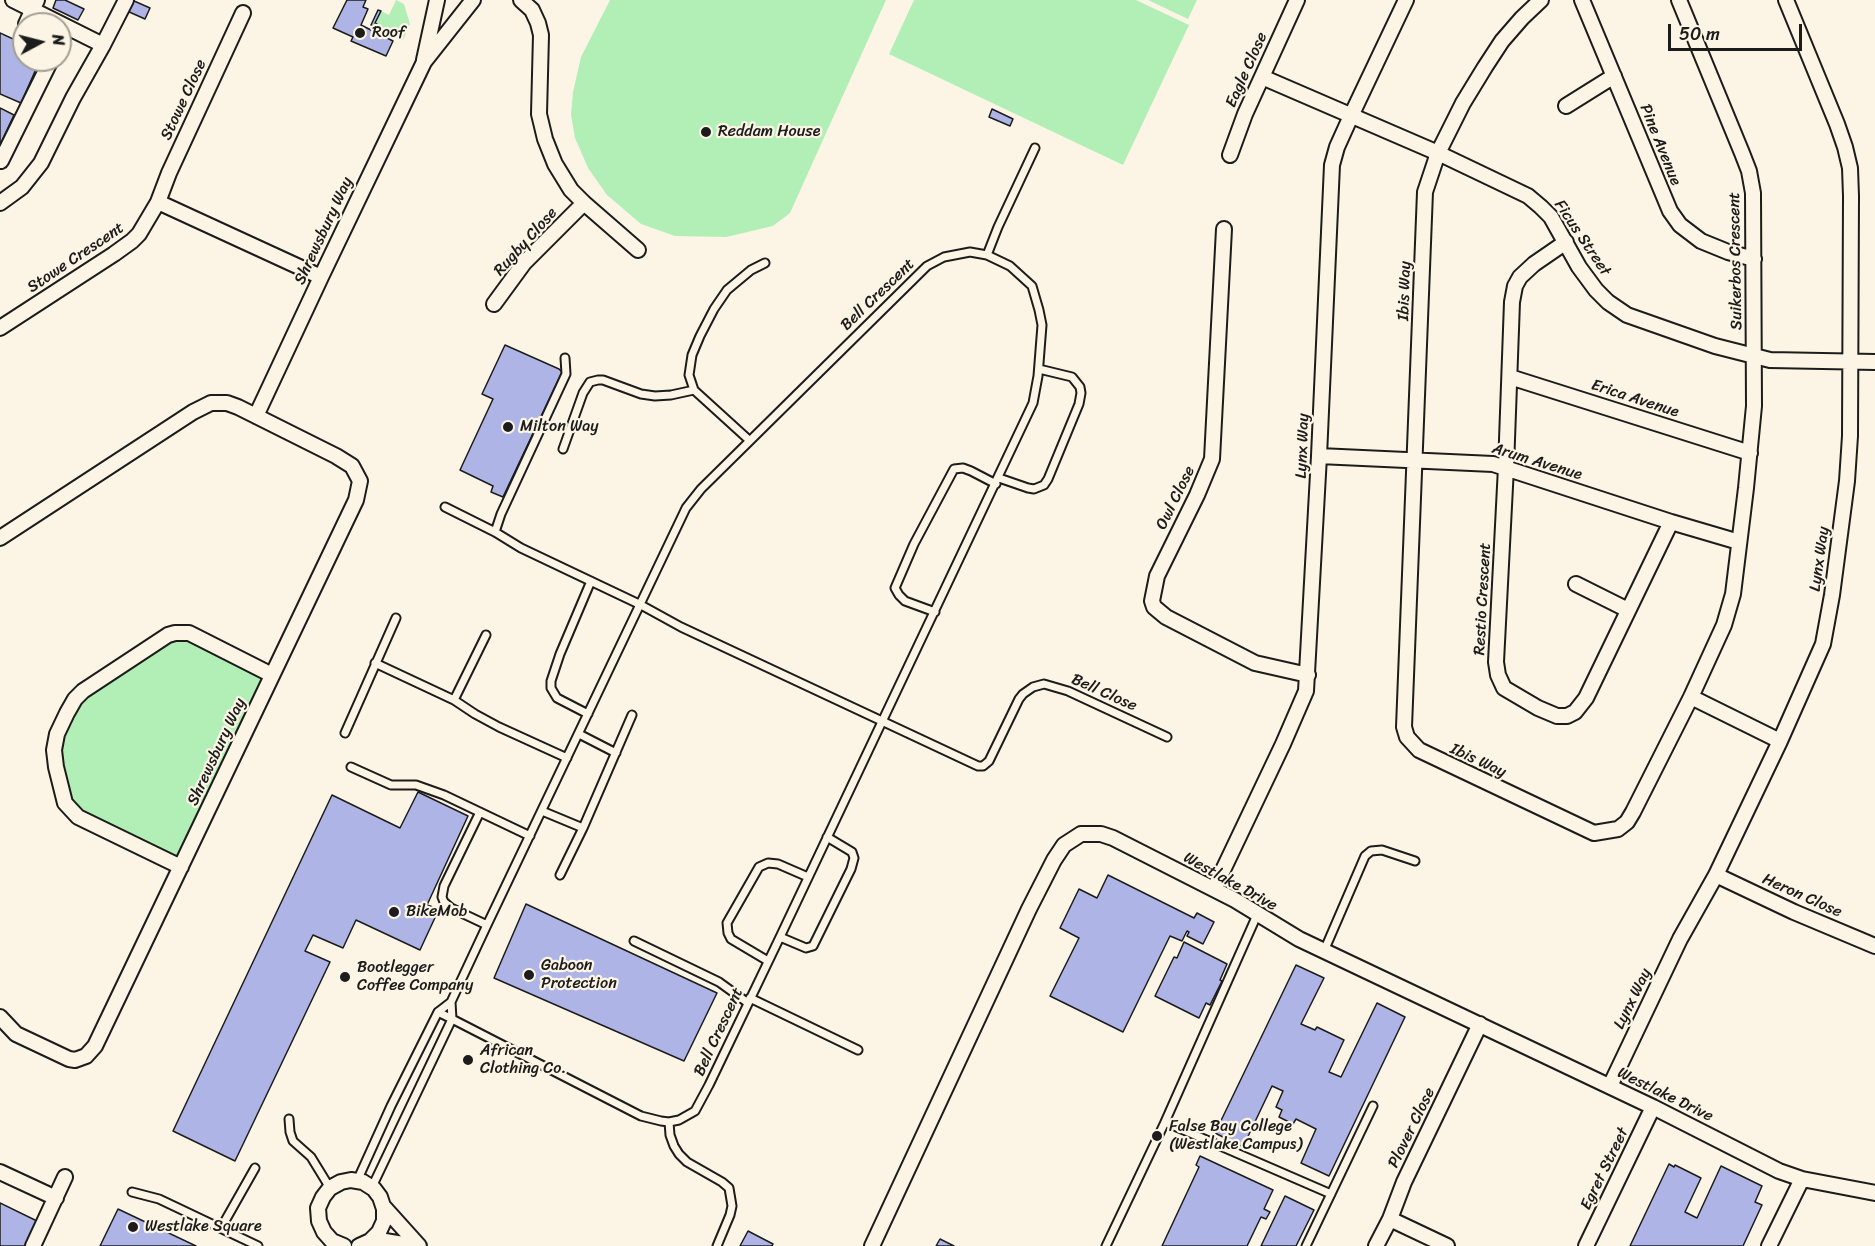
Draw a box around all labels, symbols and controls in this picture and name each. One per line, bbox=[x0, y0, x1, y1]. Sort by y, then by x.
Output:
north arrow bbox=[12, 12, 72, 72]
scale bar bbox=[1671, 12, 1804, 50]
text: 50 m bbox=[1679, 18, 1720, 50]
place label: Roof bbox=[372, 23, 405, 43]
marker: Roof bbox=[353, 26, 367, 40]
street label: Eagle Close bbox=[1222, 29, 1272, 111]
text: N bbox=[43, 33, 73, 47]
street label: Stowe Close bbox=[157, 57, 211, 143]
street label: Pine Avenue bbox=[1635, 101, 1685, 189]
place label: Reddam House bbox=[718, 122, 820, 142]
marker: Reddam House bbox=[699, 125, 713, 139]
street label: Shrewsbury Way bbox=[291, 174, 357, 288]
street label: Suikerbos Crescent bbox=[1725, 192, 1747, 330]
street label: Ficus Street bbox=[1550, 196, 1614, 280]
street label: Rugby Close bbox=[490, 204, 562, 280]
street label: Stowe Crescent bbox=[24, 219, 128, 297]
street label: Bell Crescent bbox=[837, 255, 919, 335]
street label: Ibis Way bbox=[1394, 261, 1416, 321]
street label: Erica Avenue bbox=[1589, 376, 1681, 422]
street label: Lynx Way bbox=[1292, 413, 1314, 479]
place label: Milton Way bbox=[520, 417, 599, 437]
marker: Milton Way bbox=[501, 420, 515, 434]
street label: Arum Avenue bbox=[1490, 439, 1584, 485]
street label: Owl Close bbox=[1152, 463, 1200, 533]
street label: Lynx Way bbox=[1806, 525, 1834, 593]
street label: Restio Crescent bbox=[1470, 542, 1496, 656]
street label: Bell Close bbox=[1068, 670, 1140, 716]
street label: Shrewsbury Way bbox=[184, 695, 250, 809]
street label: Ibis Way bbox=[1447, 740, 1509, 782]
street label: Westlake Drive bbox=[1180, 848, 1280, 916]
street label: Heron Close bbox=[1759, 870, 1845, 922]
place label: BikeMob bbox=[406, 902, 467, 922]
marker: BikeMob bbox=[387, 905, 401, 919]
place label: Gaboon Protection bbox=[541, 956, 617, 994]
place label: Bootlegger Coffee Company bbox=[357, 958, 473, 996]
street label: Lynx Way bbox=[1610, 965, 1656, 1033]
marker: Gaboon Protection bbox=[522, 968, 536, 982]
marker: Bootlegger Coffee Company bbox=[338, 970, 352, 984]
street label: Bell Crescent bbox=[690, 985, 748, 1079]
place label: African Clothing Co. bbox=[480, 1041, 566, 1079]
marker: African Clothing Co. bbox=[461, 1053, 475, 1067]
street label: Westlake Drive bbox=[1614, 1064, 1716, 1126]
street label: Plover Close bbox=[1384, 1085, 1440, 1171]
place label: False Bay College (Westlake Campus) bbox=[1169, 1117, 1302, 1155]
street label: Egret Street bbox=[1577, 1125, 1633, 1213]
marker: False Bay College (Westlake Campus) bbox=[1150, 1129, 1164, 1143]
place label: Westlake Square bbox=[145, 1217, 262, 1237]
marker: Westlake Square bbox=[126, 1220, 140, 1234]

